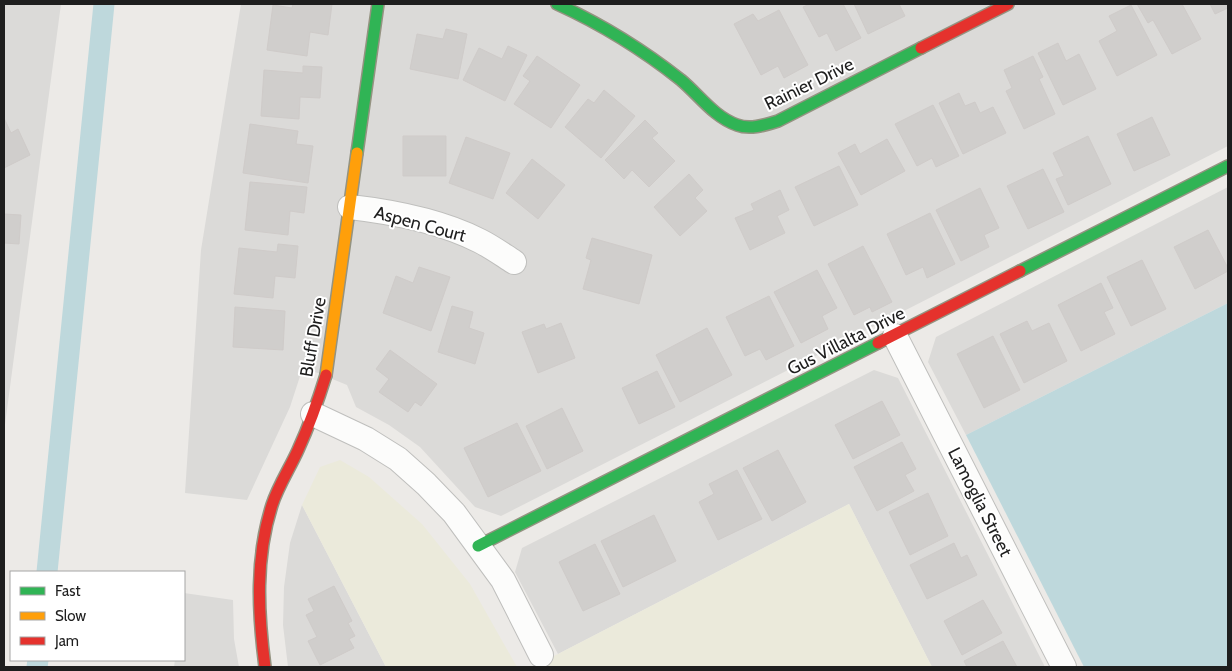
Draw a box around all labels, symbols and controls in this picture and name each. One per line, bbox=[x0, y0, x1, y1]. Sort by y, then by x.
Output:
street label: Rainier Drive bbox=[761, 53, 857, 115]
street label: Aspen Court bbox=[372, 201, 468, 247]
street label: Bluff Drive bbox=[295, 295, 331, 379]
street label: Gus Villalta Drive bbox=[784, 302, 908, 380]
street label: Lamoglia Street bbox=[943, 444, 1017, 560]
legend bbox=[10, 571, 185, 661]
text: Fast bbox=[55, 582, 80, 600]
text: Slow bbox=[55, 607, 86, 625]
text: Jam bbox=[54, 632, 79, 650]

